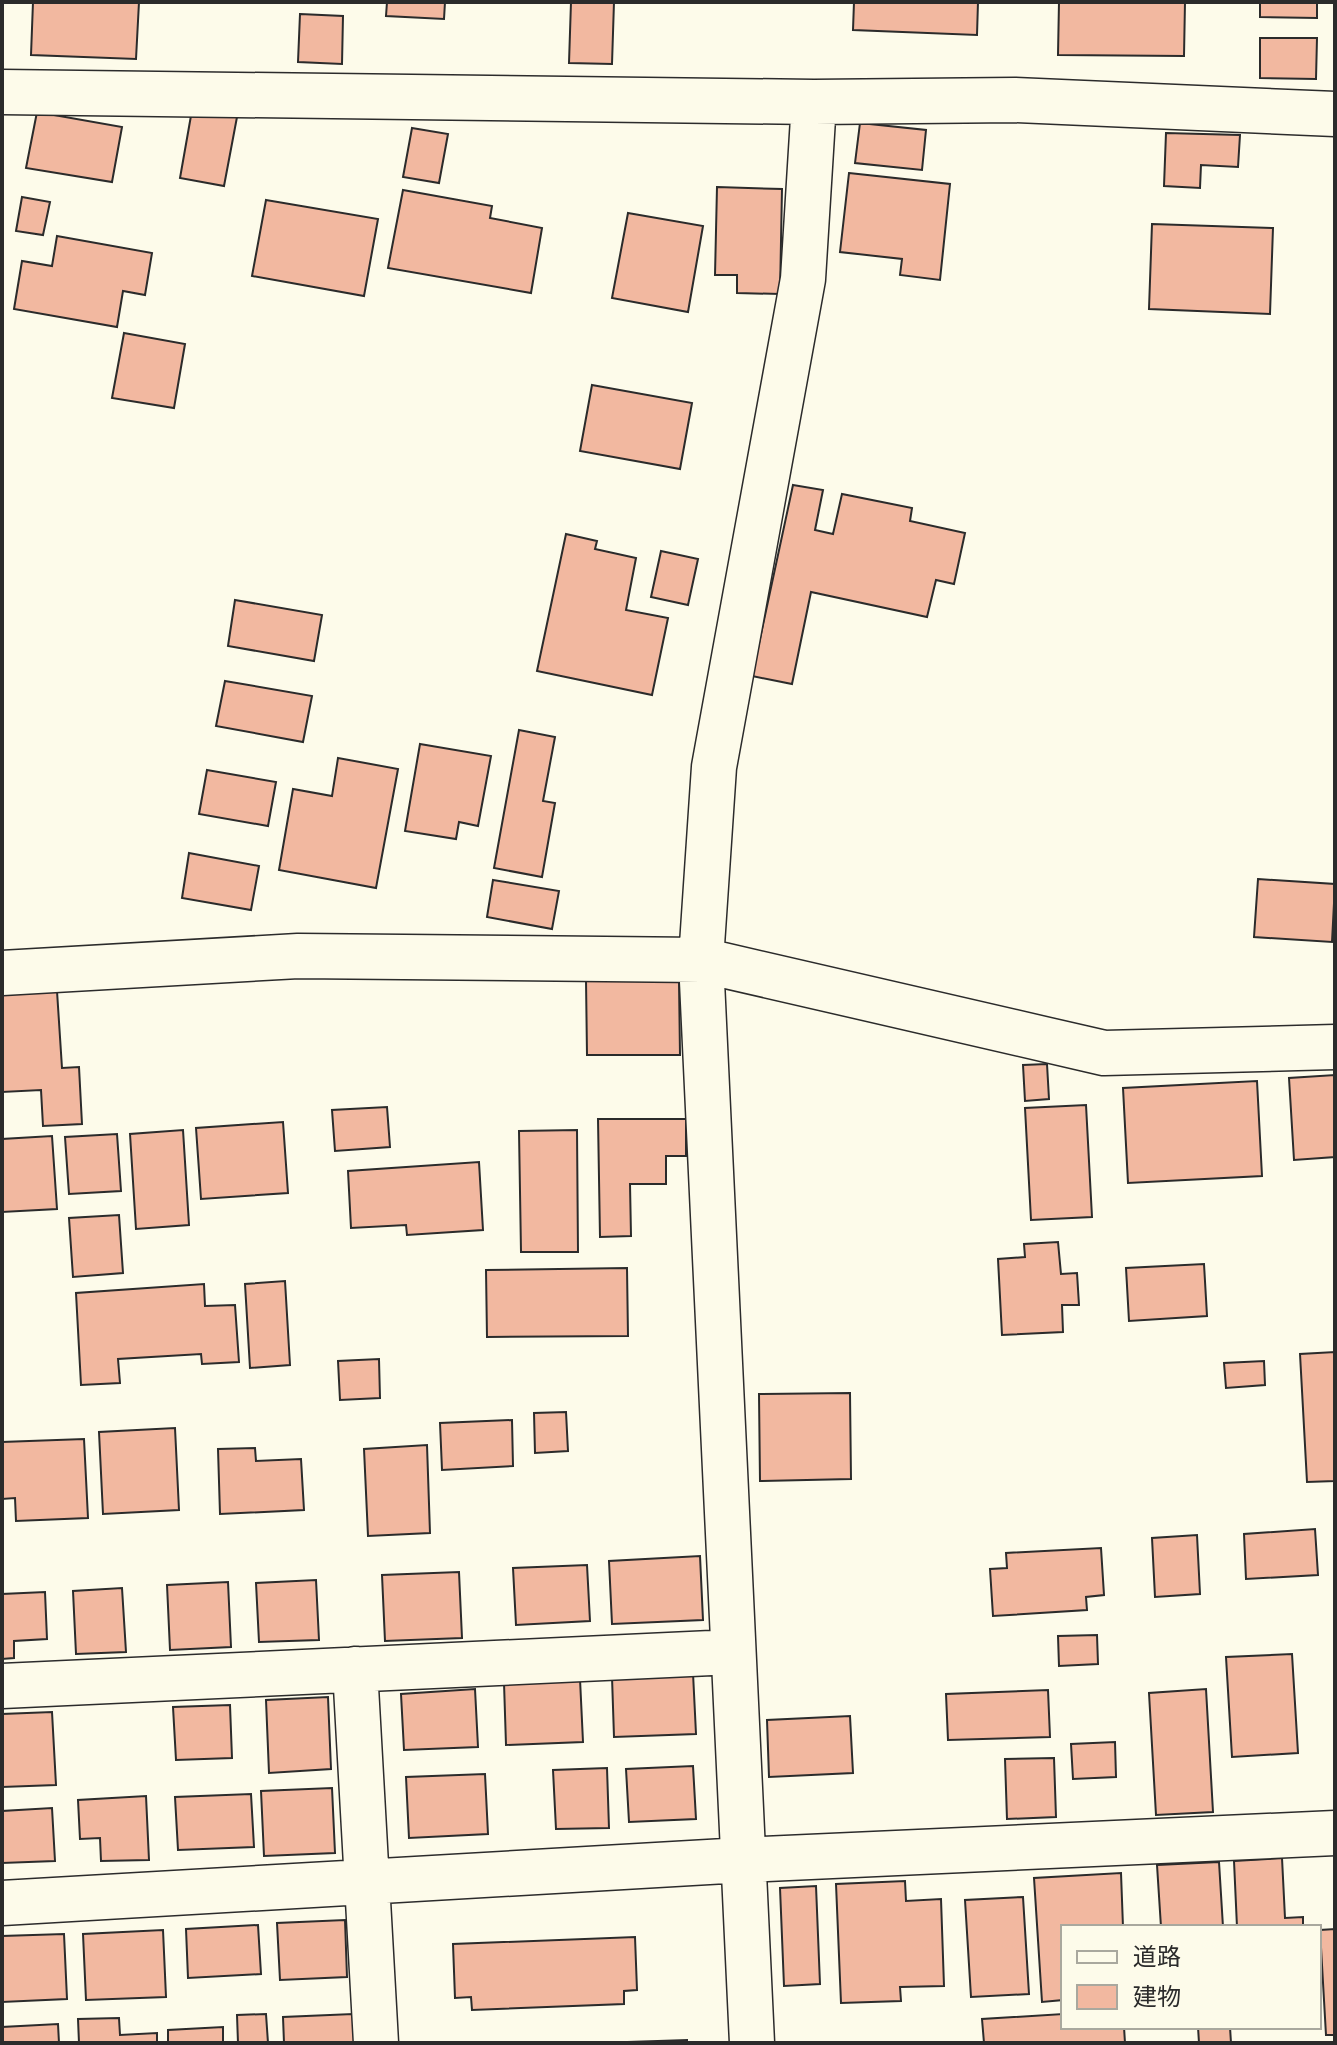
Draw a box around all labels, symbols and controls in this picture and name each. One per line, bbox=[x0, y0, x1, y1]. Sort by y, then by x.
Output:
legend bbox=[1061, 1925, 1321, 2029]
text: 道路 bbox=[1133, 1944, 1181, 1974]
text: 建物 bbox=[1133, 1984, 1181, 2014]

